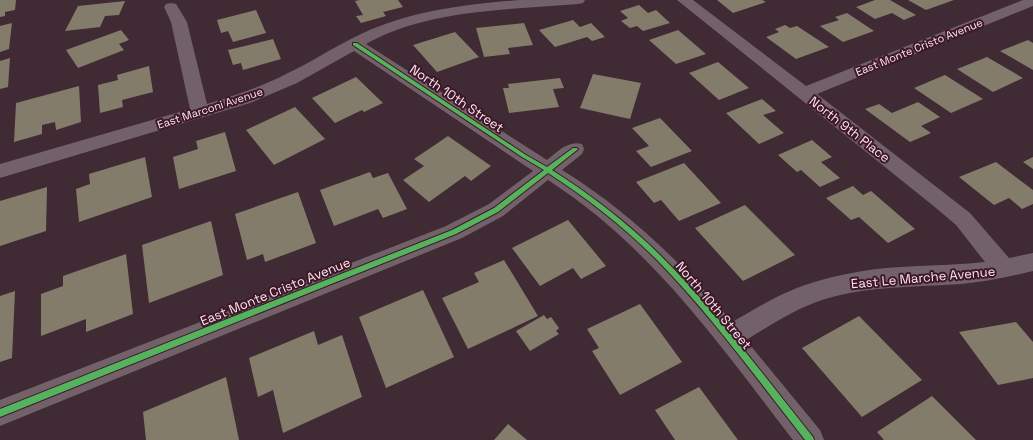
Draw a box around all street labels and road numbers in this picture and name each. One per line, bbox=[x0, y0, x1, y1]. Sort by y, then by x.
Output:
street label: East Monte Cristo Avenue bbox=[853, 15, 985, 79]
street label: North 10th Street bbox=[407, 61, 507, 136]
street label: East Marconi Avenue bbox=[155, 84, 265, 132]
street label: North 9th Place bbox=[806, 93, 893, 166]
street label: East Monte Cristo Avenue bbox=[198, 253, 353, 329]
street label: North 10th Street bbox=[672, 258, 755, 353]
street label: East Le Marche Avenue bbox=[850, 263, 996, 292]

